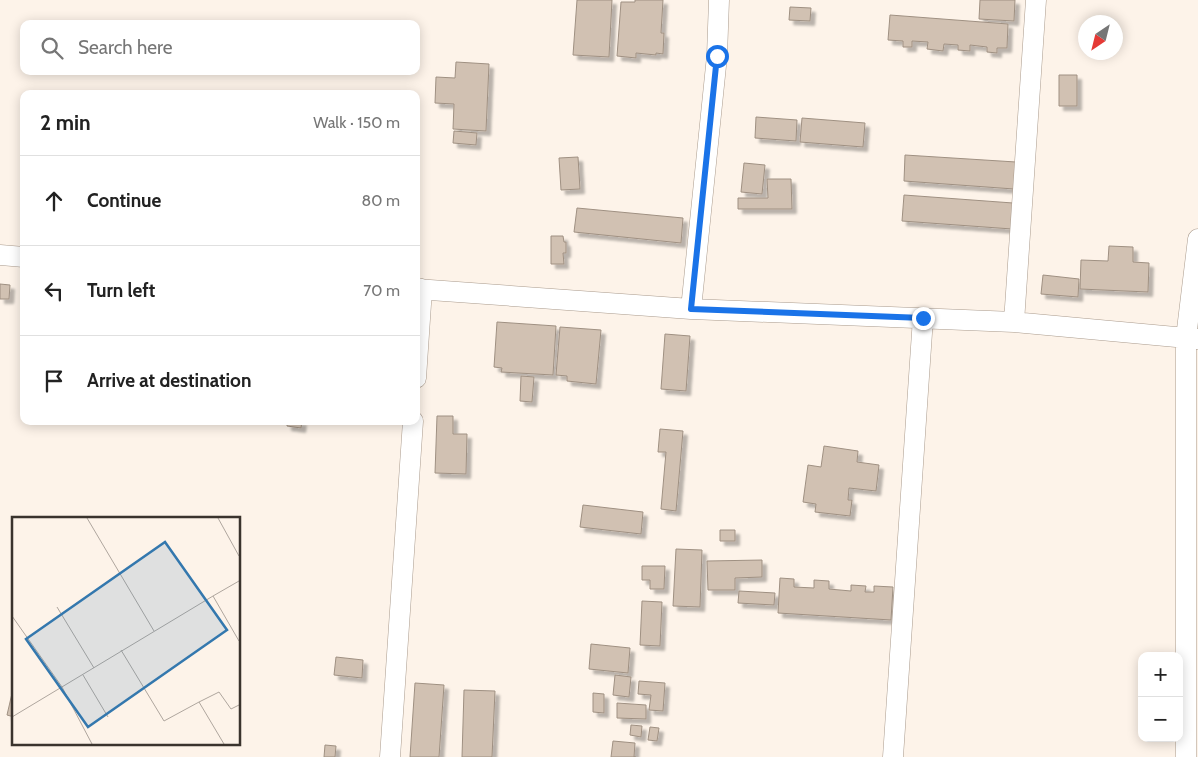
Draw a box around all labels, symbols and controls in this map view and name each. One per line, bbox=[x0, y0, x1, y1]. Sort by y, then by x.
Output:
north arrow bbox=[1078, 15, 1123, 60]
search box bbox=[20, 20, 420, 75]
icon: search bbox=[38, 34, 66, 62]
text: Search here bbox=[78, 36, 172, 59]
route start bbox=[706, 45, 729, 68]
text: 2 min bbox=[40, 110, 91, 135]
text: Walk · 150 m bbox=[313, 113, 400, 132]
icon: ahead bbox=[40, 187, 68, 215]
text: Continue bbox=[87, 189, 161, 212]
text: 80 m bbox=[362, 191, 400, 210]
icon: left bbox=[40, 277, 68, 305]
text: Turn left bbox=[87, 279, 155, 302]
text: 70 m bbox=[363, 281, 400, 300]
route end bbox=[912, 307, 935, 330]
icon: arrive bbox=[40, 367, 68, 395]
text: Arrive at destination bbox=[87, 369, 251, 392]
inset map bbox=[12, 517, 240, 744]
map controls bbox=[1138, 652, 1183, 742]
button: + bbox=[1138, 652, 1183, 697]
button: − bbox=[1138, 697, 1183, 742]

